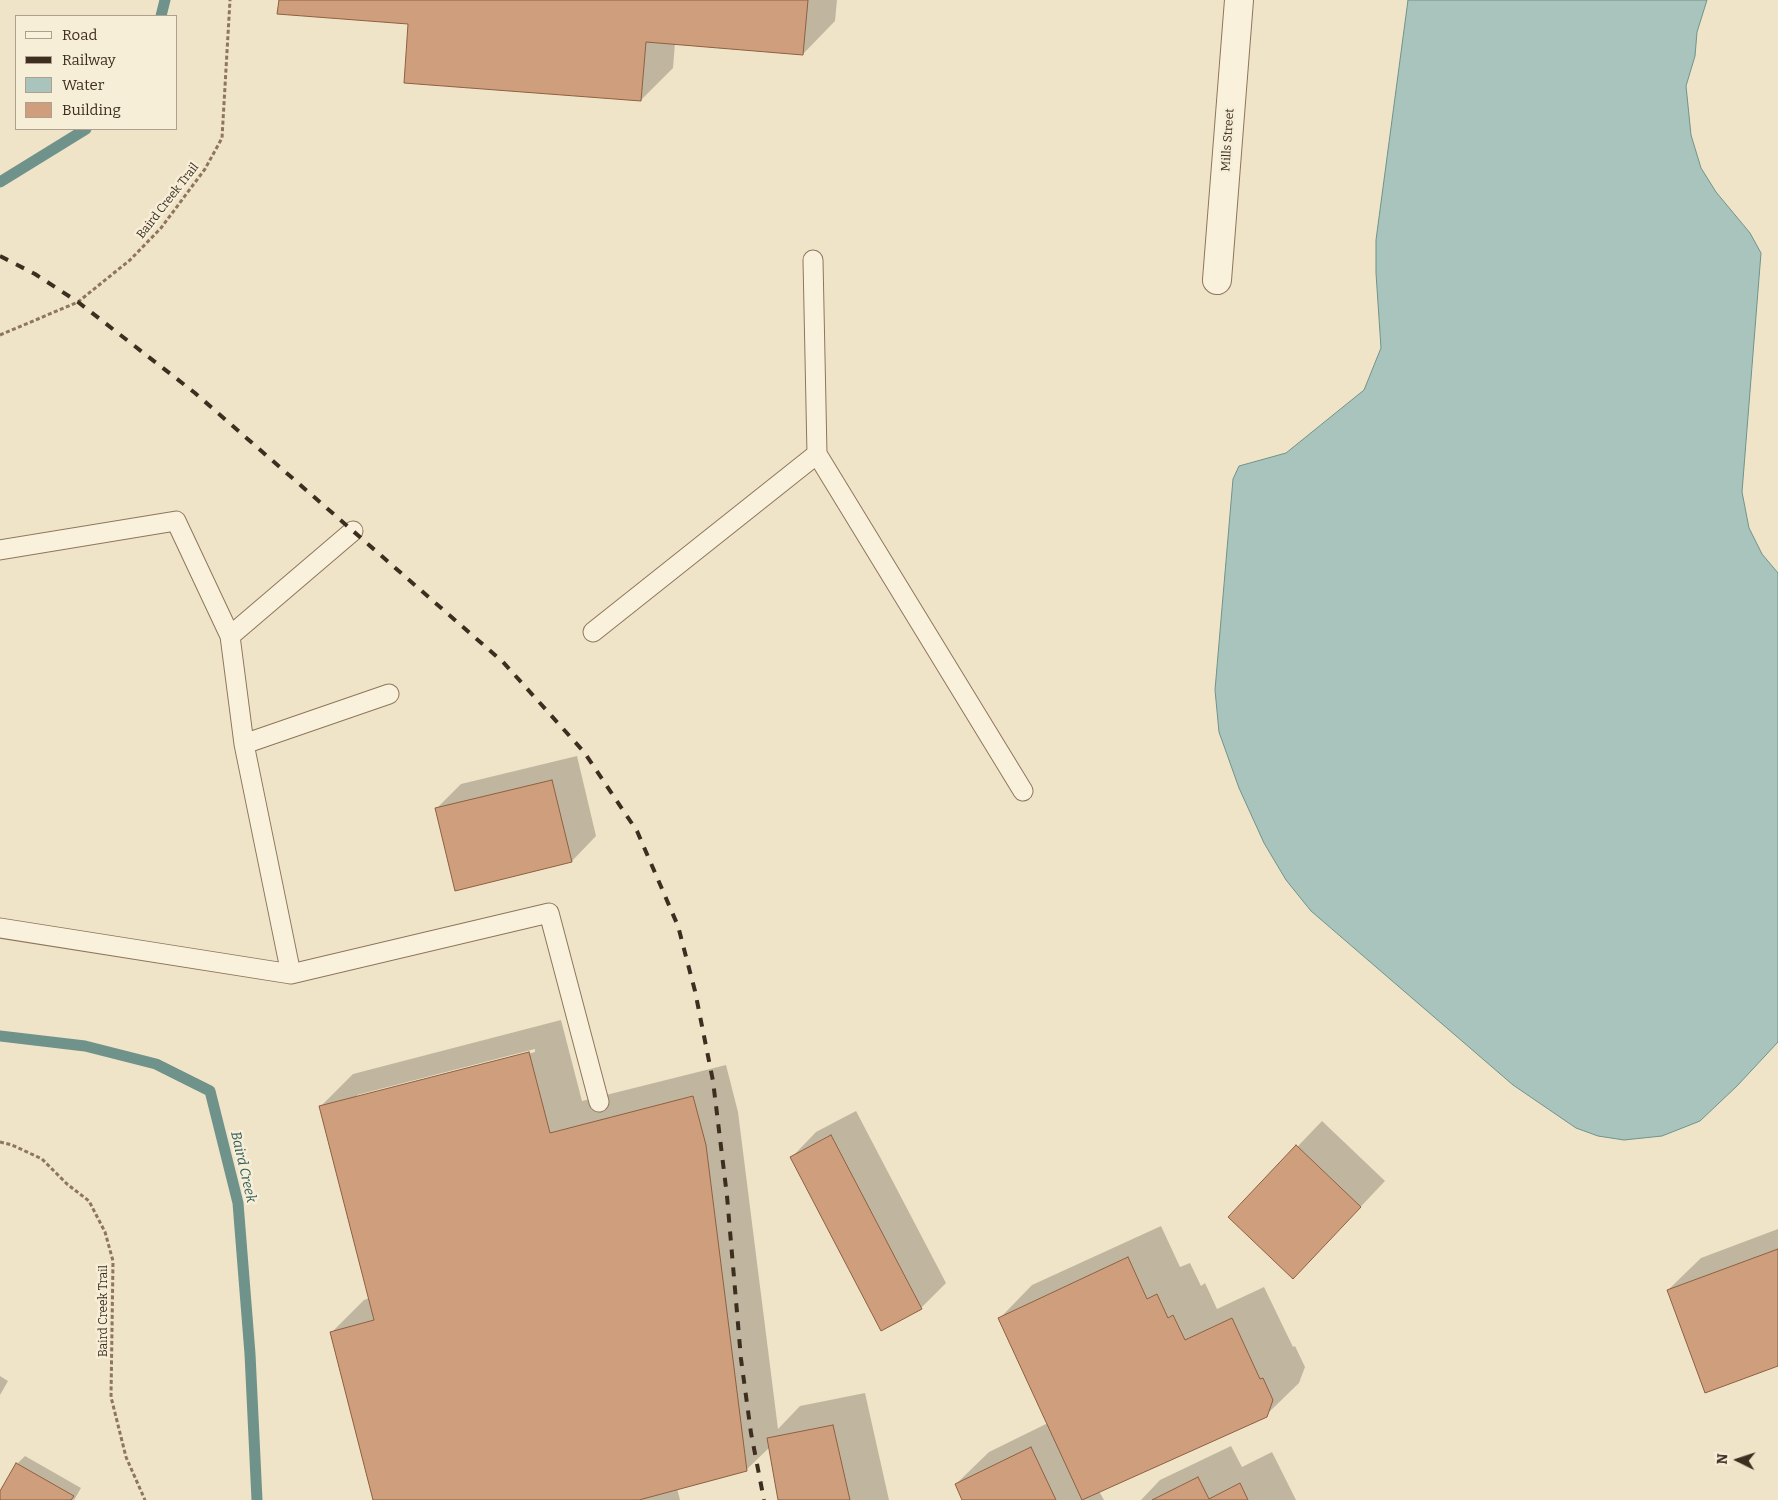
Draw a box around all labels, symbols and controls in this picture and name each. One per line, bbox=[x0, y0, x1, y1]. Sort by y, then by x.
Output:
legend bbox=[15, 15, 178, 130]
text: Road bbox=[62, 26, 97, 44]
text: Railway bbox=[62, 51, 116, 69]
text: Water bbox=[62, 76, 104, 94]
text: Building bbox=[62, 101, 121, 119]
street label: Mills Street bbox=[1219, 108, 1237, 172]
street label: Baird Creek Trail bbox=[134, 160, 202, 242]
water label: Baird Creek bbox=[227, 1130, 259, 1204]
street label: Baird Creek Trail bbox=[97, 1265, 111, 1357]
north arrow bbox=[1713, 1435, 1763, 1485]
text: N bbox=[1714, 1453, 1731, 1465]

